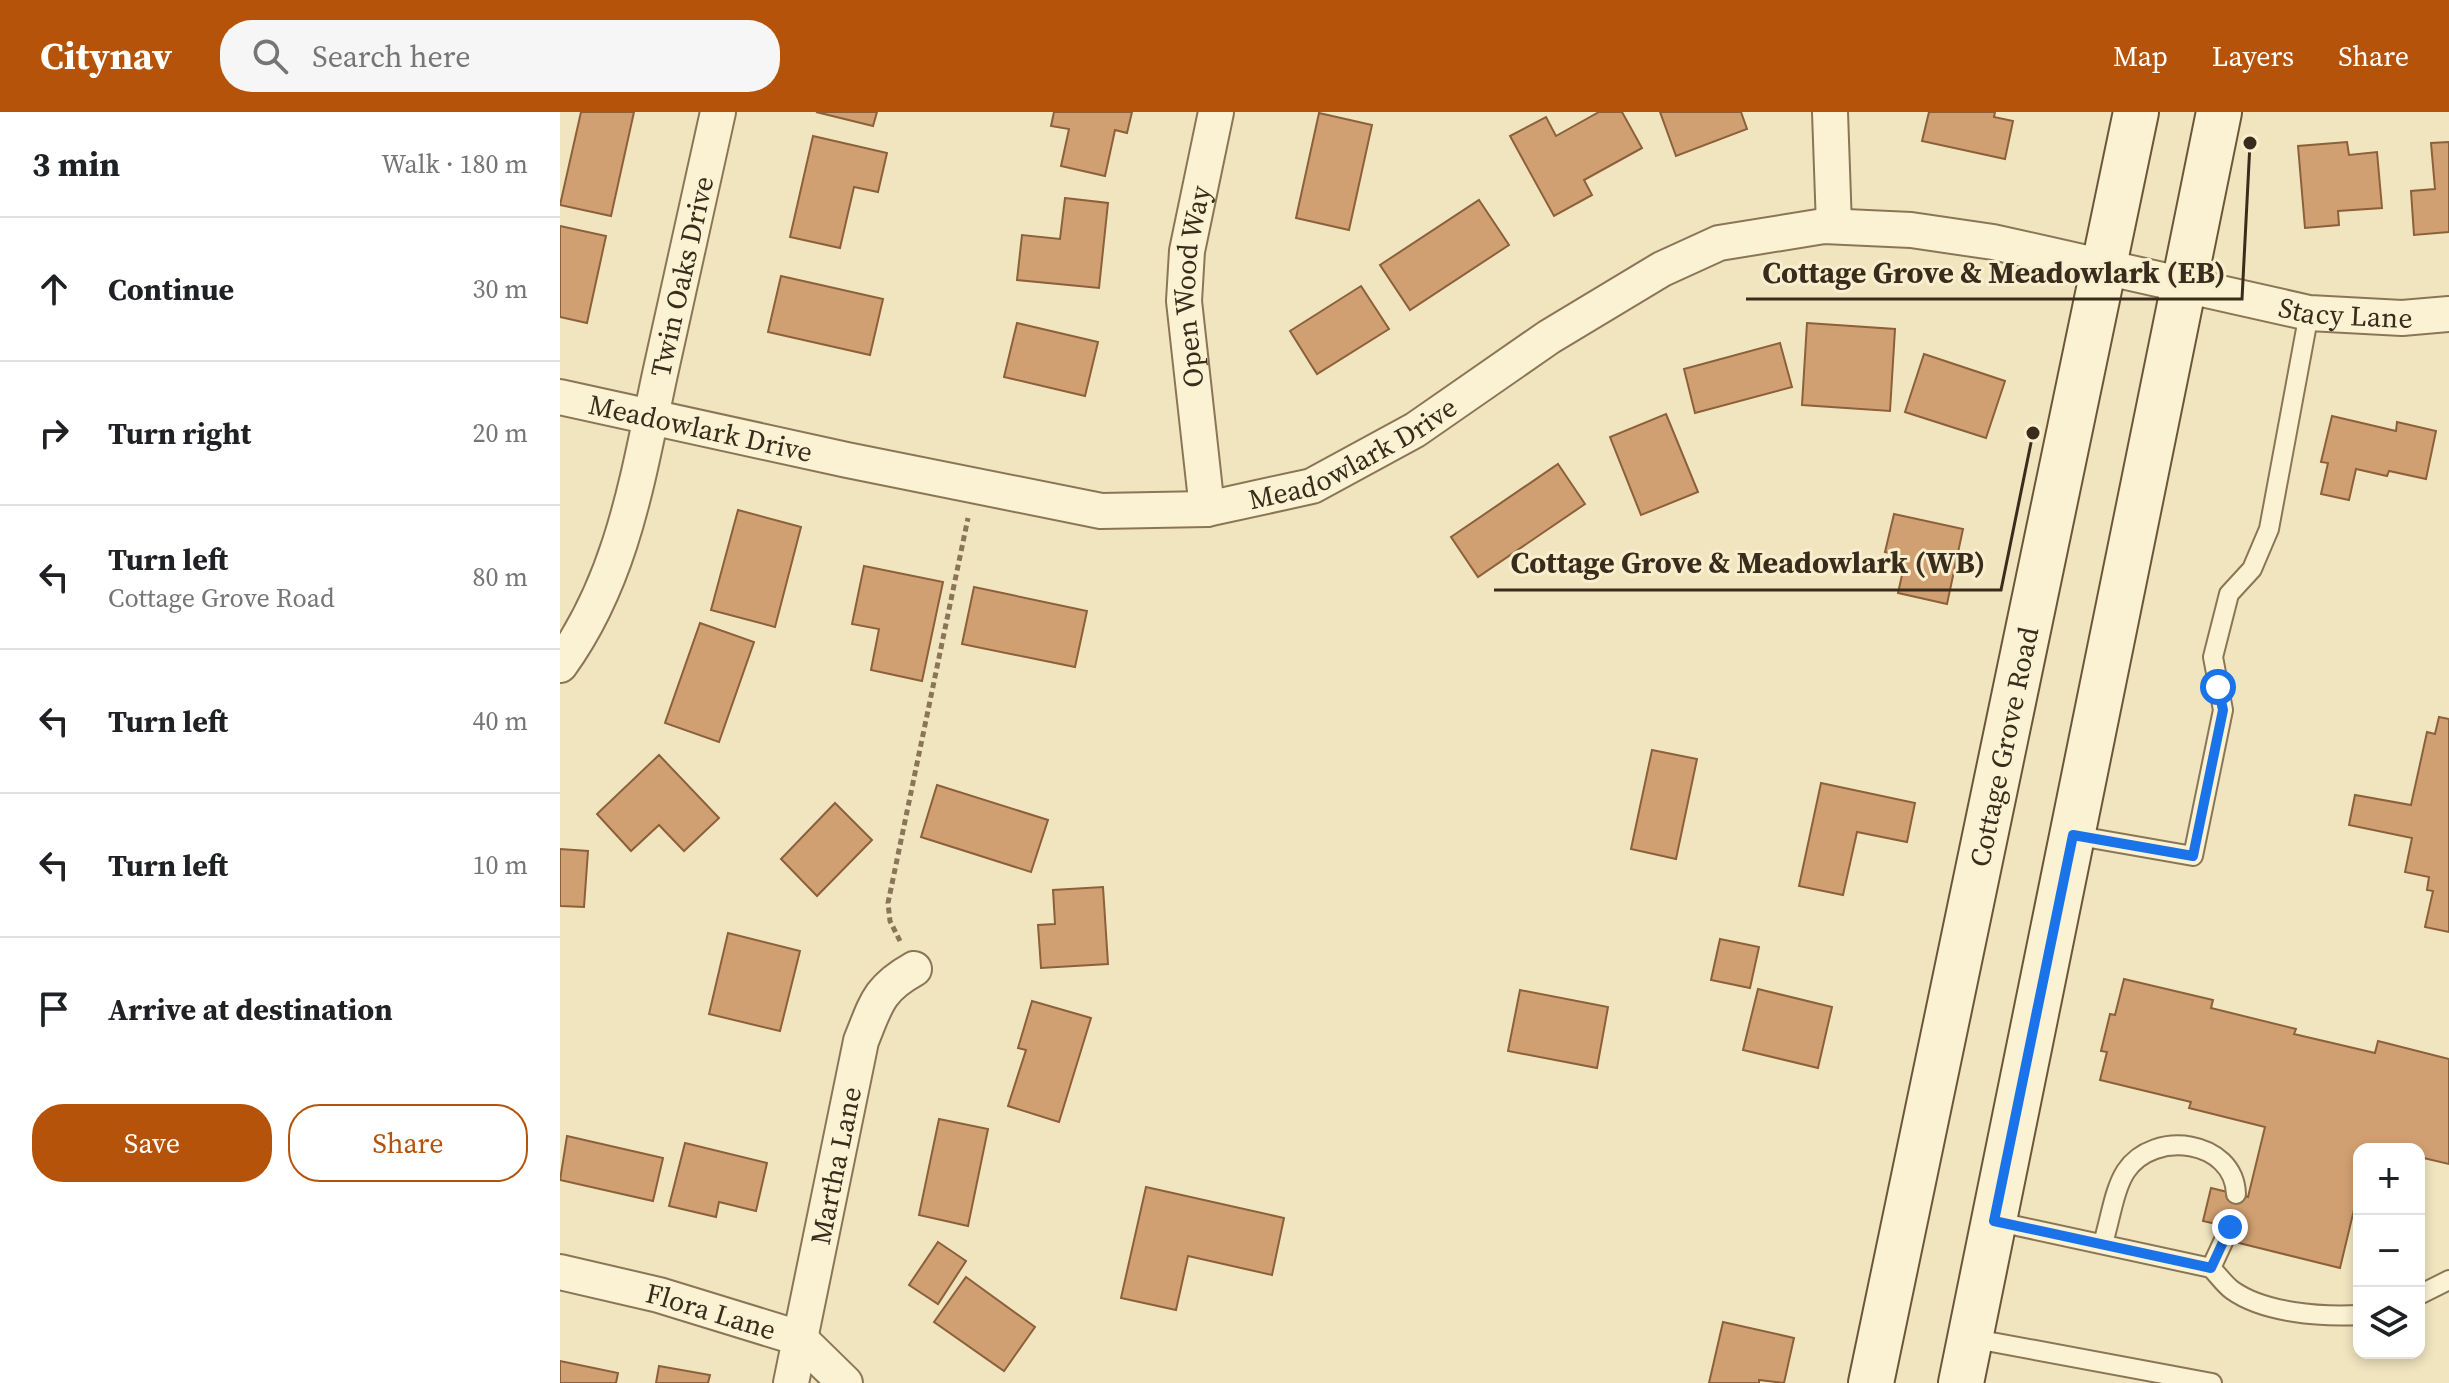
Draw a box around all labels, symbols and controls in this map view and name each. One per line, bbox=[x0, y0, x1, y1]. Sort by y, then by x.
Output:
search box bbox=[220, 20, 780, 92]
text: Citynav bbox=[40, 30, 172, 82]
icon: search bbox=[248, 34, 292, 78]
text: Search here bbox=[312, 36, 471, 77]
text: Map bbox=[2113, 37, 2168, 75]
text: Layers bbox=[2212, 37, 2294, 75]
text: Share bbox=[2338, 37, 2409, 75]
text: 3 min bbox=[32, 141, 120, 187]
text: Walk · 180 m bbox=[381, 146, 528, 182]
street label: Twin Oaks Drive bbox=[641, 173, 722, 380]
street label: Open Wood Way bbox=[1164, 181, 1219, 390]
callout: Cottage Grove & Meadowlark (EB) bbox=[1746, 245, 2242, 299]
text: Cottage Grove & Meadowlark (EB) bbox=[1762, 252, 2226, 293]
icon: ahead bbox=[32, 267, 76, 311]
text: Continue bbox=[108, 269, 234, 310]
text: 30 m bbox=[473, 271, 528, 307]
street label: Stacy Lane bbox=[2275, 288, 2414, 337]
street label: Meadowlark Drive bbox=[585, 385, 816, 471]
street label: Meadowlark Drive bbox=[1245, 388, 1464, 518]
icon: right bbox=[32, 411, 76, 455]
text: Turn right bbox=[108, 413, 251, 454]
text: 20 m bbox=[473, 415, 528, 451]
callout: Cottage Grove & Meadowlark (WB) bbox=[1494, 536, 2001, 590]
text: Turn left bbox=[108, 539, 228, 580]
text: Cottage Grove & Meadowlark (WB) bbox=[1511, 542, 1985, 583]
icon: left bbox=[32, 555, 76, 599]
text: 80 m bbox=[473, 559, 528, 595]
text: Cottage Grove Road bbox=[108, 580, 335, 616]
street label: Cottage Grove Road bbox=[1960, 623, 2047, 870]
route start bbox=[2200, 669, 2236, 705]
icon: left bbox=[32, 699, 76, 743]
text: Turn left bbox=[108, 701, 228, 742]
text: 40 m bbox=[473, 703, 528, 739]
icon: left bbox=[32, 843, 76, 887]
text: Turn left bbox=[108, 845, 228, 886]
text: 10 m bbox=[473, 847, 528, 883]
icon: arrive bbox=[32, 987, 76, 1031]
text: Arrive at destination bbox=[108, 989, 393, 1030]
street label: Martha Lane bbox=[801, 1083, 870, 1248]
button: Save bbox=[32, 1104, 272, 1182]
button: Share bbox=[288, 1104, 528, 1182]
map controls bbox=[2353, 1143, 2425, 1359]
button: + bbox=[2353, 1143, 2425, 1215]
route end bbox=[2212, 1209, 2248, 1245]
button: − bbox=[2353, 1215, 2425, 1287]
street label: Flora Lane bbox=[642, 1274, 781, 1349]
button: layers bbox=[2353, 1287, 2425, 1359]

